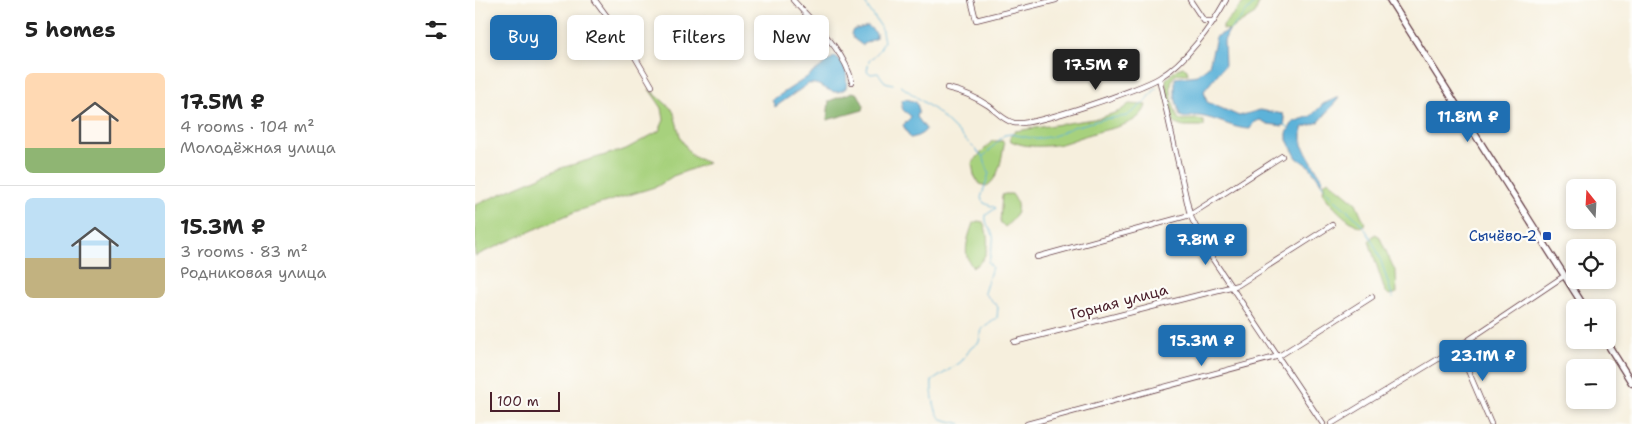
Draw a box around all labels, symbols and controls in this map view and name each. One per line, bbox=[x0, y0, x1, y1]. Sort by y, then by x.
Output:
chip: Buy bbox=[490, 15, 557, 60]
chip: Rent bbox=[567, 15, 644, 60]
chip: Filters bbox=[654, 15, 744, 60]
chip: New bbox=[754, 15, 829, 60]
text: 5 homes bbox=[25, 16, 116, 44]
icon: filters bbox=[422, 16, 450, 44]
pin: 17.5M ₽ bbox=[1050, 48, 1142, 91]
text: 17.5M ₽ bbox=[1064, 54, 1128, 75]
text: 17.5M ₽ bbox=[180, 88, 265, 116]
icon: home bbox=[65, 93, 125, 153]
pin: 11.8M ₽ bbox=[1422, 100, 1514, 143]
text: 11.8M ₽ bbox=[1437, 106, 1499, 127]
text: 4 rooms · 104 m² bbox=[180, 116, 315, 137]
text: Молодёжная улица bbox=[180, 137, 336, 158]
north arrow bbox=[1566, 179, 1616, 229]
map controls bbox=[1566, 179, 1616, 409]
text: 15.3M ₽ bbox=[180, 213, 266, 241]
icon: home bbox=[65, 218, 125, 278]
pin: 7.8M ₽ bbox=[1165, 224, 1247, 266]
place label: Сычёво-2 bbox=[1469, 226, 1537, 246]
text: 7.8M ₽ bbox=[1177, 229, 1235, 250]
marker: Сычёво-2 bbox=[1541, 230, 1553, 242]
button: locate bbox=[1566, 239, 1616, 289]
text: 3 rooms · 83 m² bbox=[180, 241, 308, 262]
text: Родниковая улица bbox=[180, 262, 326, 283]
street label: Горная улица bbox=[1068, 279, 1171, 325]
button: + bbox=[1566, 299, 1616, 349]
pin: 15.3M ₽ bbox=[1156, 324, 1248, 367]
text: 15.3M ₽ bbox=[1169, 330, 1235, 351]
pin: 23.1M ₽ bbox=[1437, 340, 1529, 382]
text: 23.1M ₽ bbox=[1450, 345, 1516, 366]
button: − bbox=[1566, 359, 1616, 409]
scale bar bbox=[490, 389, 560, 412]
text: 100 m bbox=[497, 392, 539, 410]

